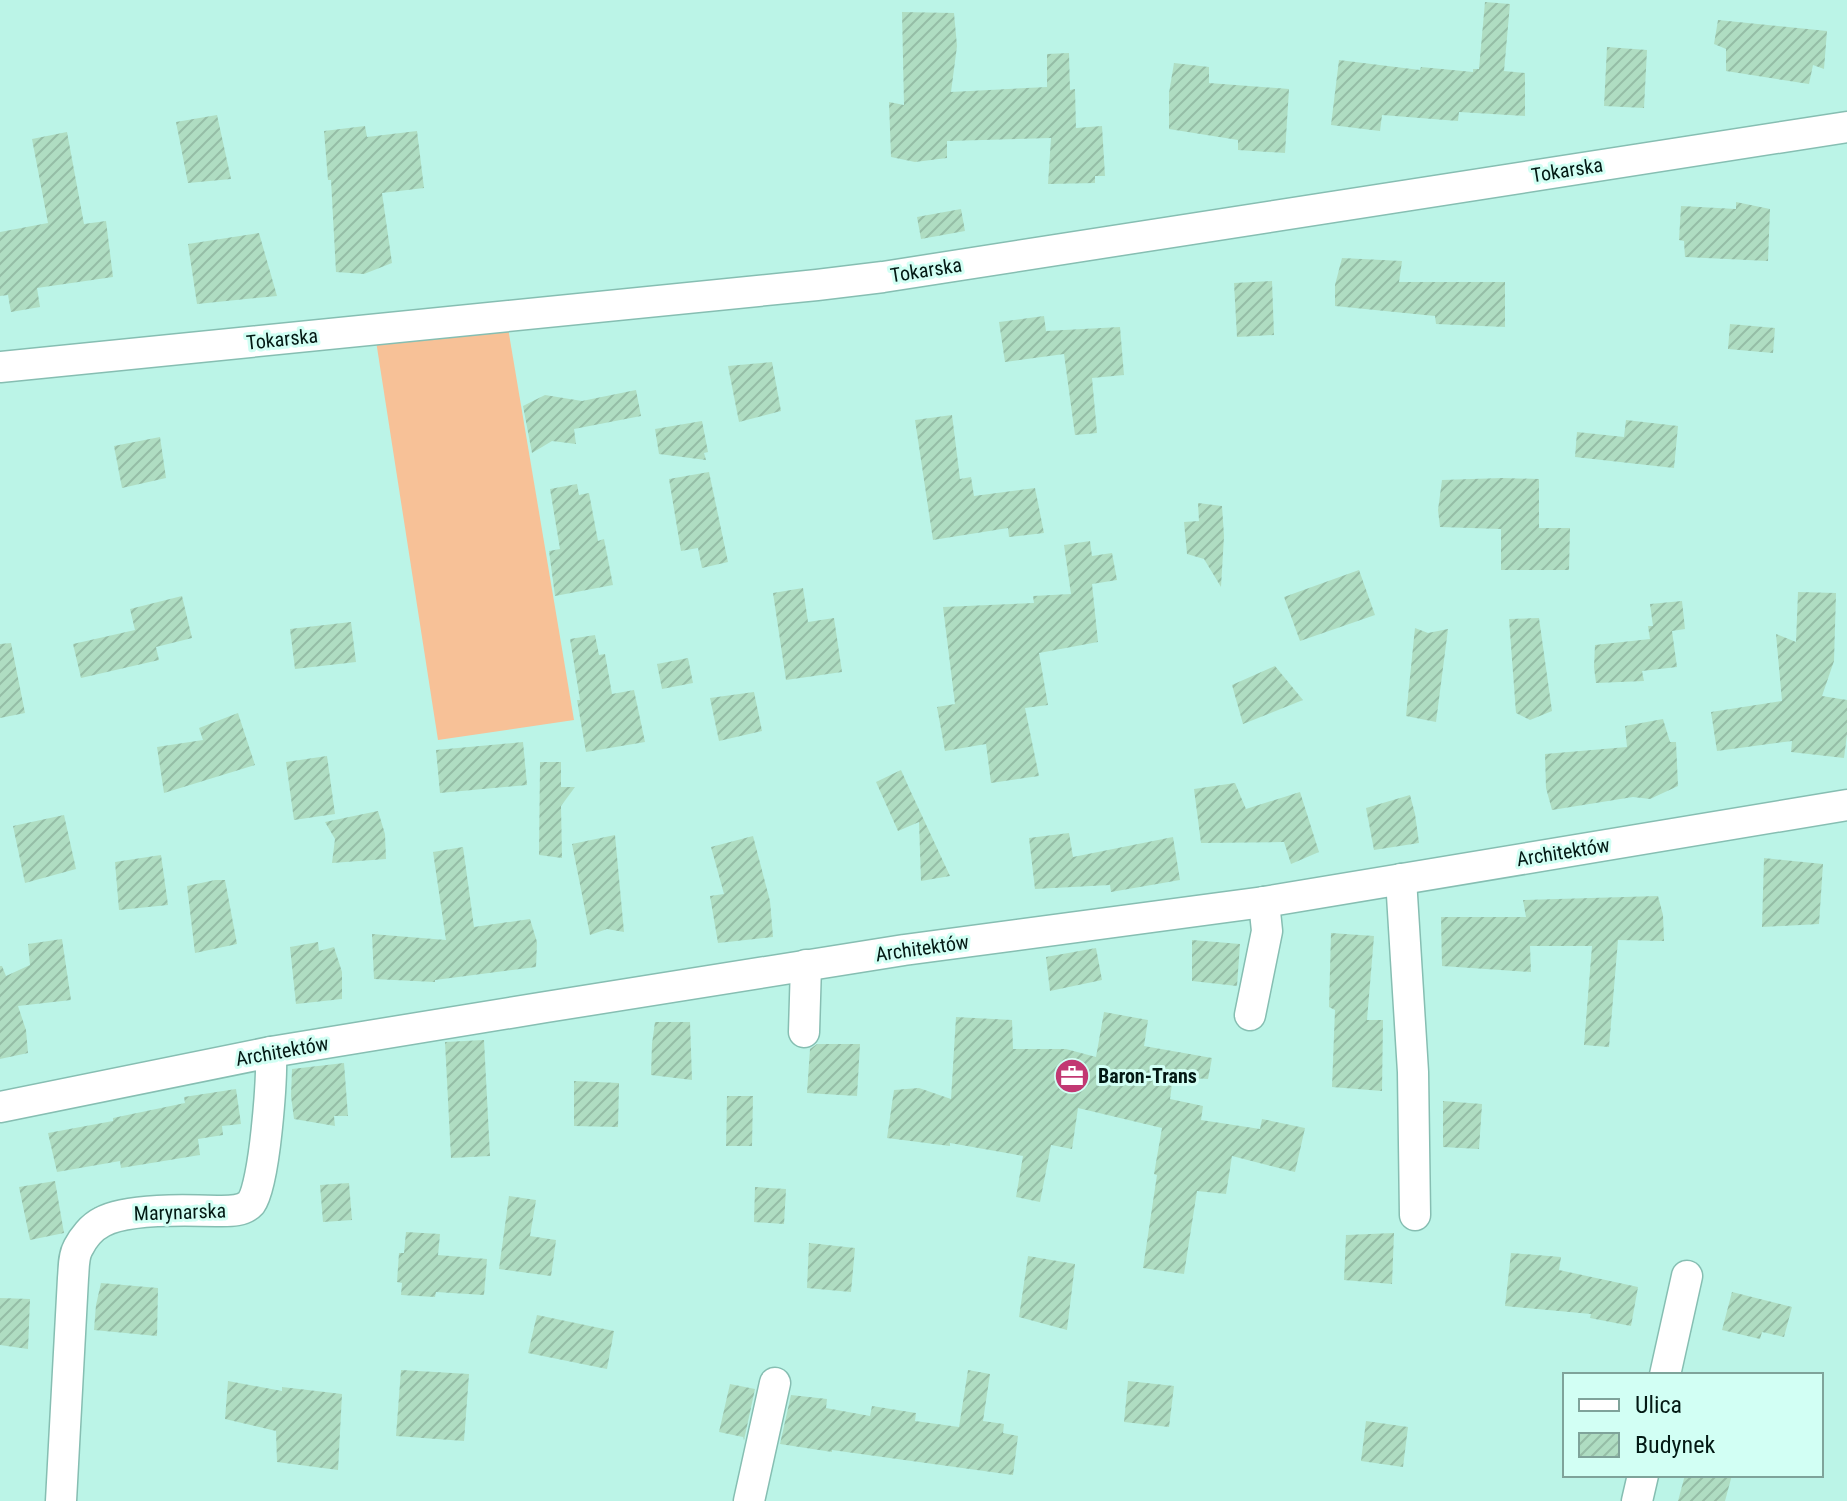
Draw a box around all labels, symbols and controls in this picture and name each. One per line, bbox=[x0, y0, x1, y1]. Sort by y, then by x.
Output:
street label: Tokarska bbox=[1530, 153, 1604, 187]
street label: Tokarska bbox=[889, 253, 963, 287]
street label: Tokarska bbox=[245, 323, 319, 355]
street label: Architektów bbox=[1515, 833, 1611, 871]
street label: Architektów bbox=[874, 930, 970, 966]
street label: Architektów bbox=[234, 1031, 330, 1071]
office icon: Baron-Trans bbox=[1053, 1057, 1091, 1095]
place label: Baron-Trans bbox=[1098, 1064, 1197, 1088]
street label: Marynarska bbox=[133, 1198, 227, 1226]
legend bbox=[1563, 1373, 1823, 1477]
text: Ulica bbox=[1635, 1391, 1682, 1419]
text: Budynek bbox=[1635, 1431, 1715, 1459]

